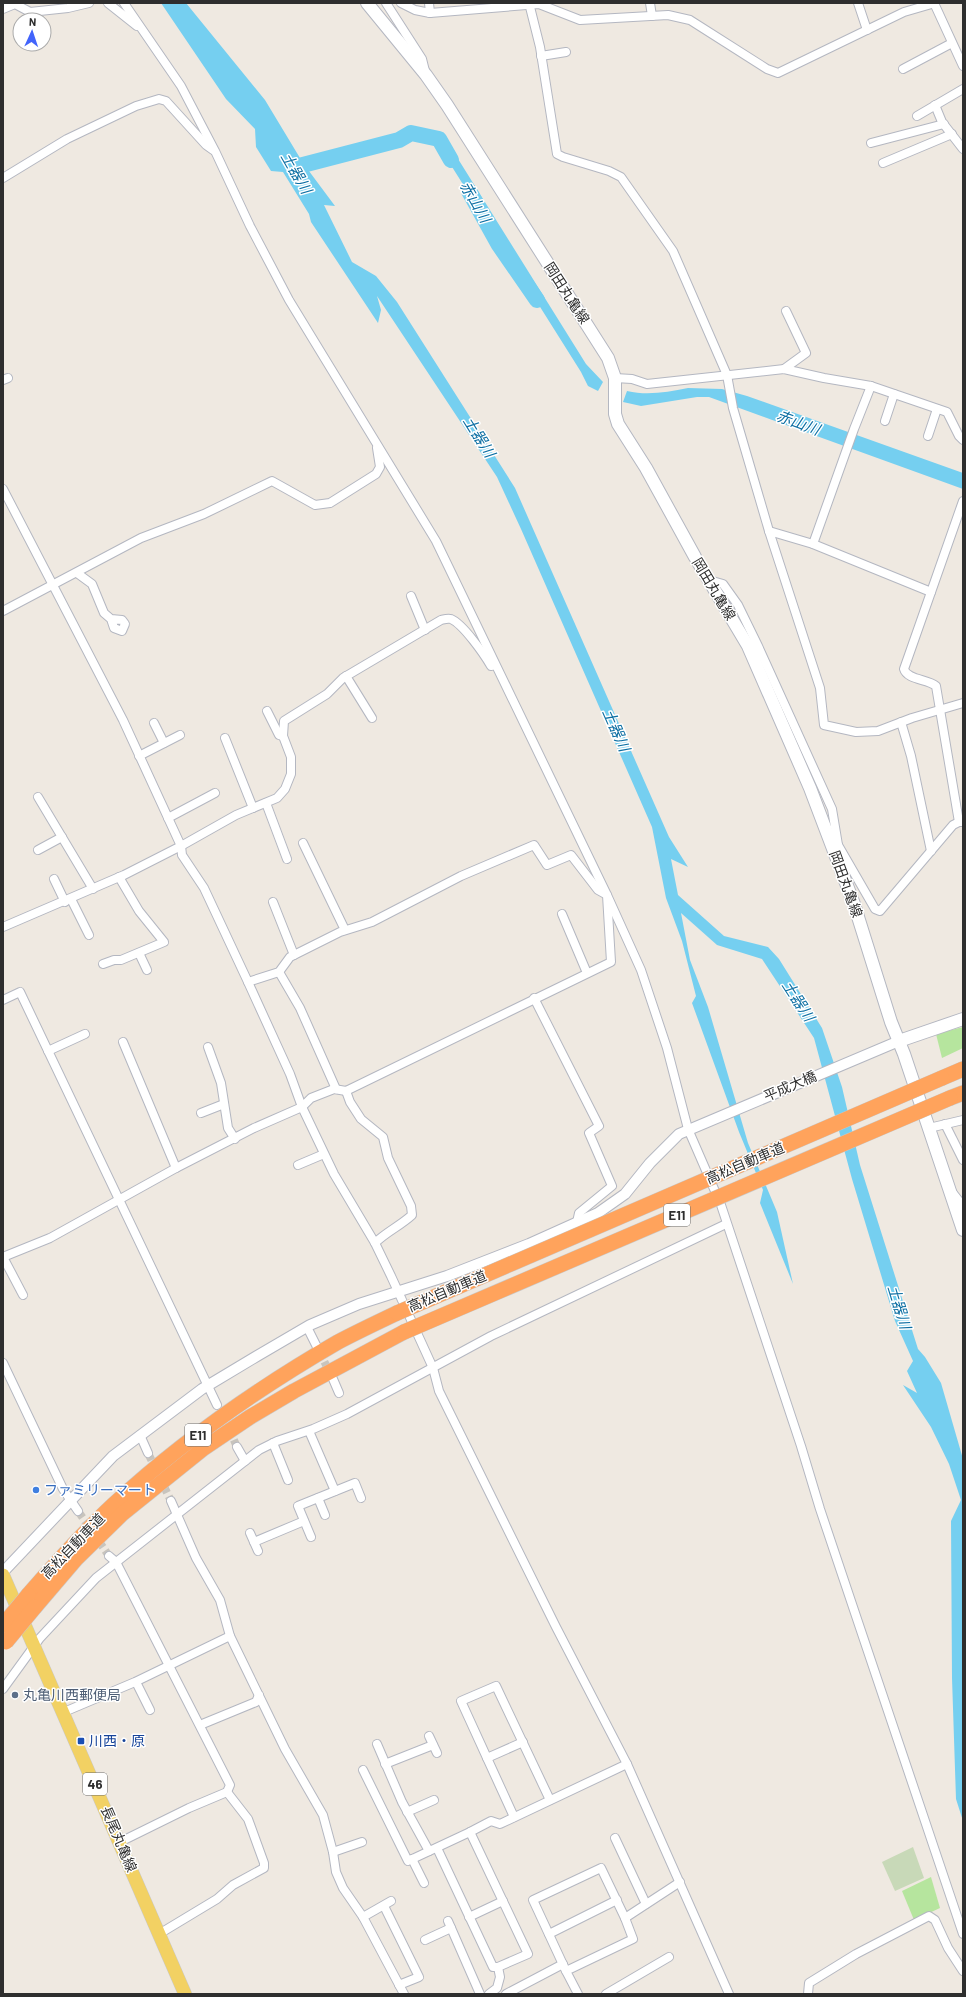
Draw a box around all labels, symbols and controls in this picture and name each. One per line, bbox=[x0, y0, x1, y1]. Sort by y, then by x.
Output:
north arrow bbox=[12, 12, 52, 52]
text: N bbox=[29, 15, 37, 28]
water label: 土器川 bbox=[278, 149, 317, 198]
water label: 赤山川 bbox=[457, 178, 496, 227]
street label: 岡田丸亀線 bbox=[541, 259, 594, 327]
water label: 赤山川 bbox=[774, 406, 824, 439]
water label: 土器川 bbox=[460, 413, 500, 462]
street label: 岡田丸亀線 bbox=[689, 554, 740, 623]
water label: 土器川 bbox=[600, 705, 635, 756]
street label: 岡田丸亀線 bbox=[827, 848, 866, 920]
water label: 土器川 bbox=[779, 977, 820, 1026]
street label: 平成大橋 bbox=[761, 1067, 819, 1104]
street label: 高松自動車道 bbox=[703, 1138, 787, 1187]
road number: E11 bbox=[664, 1204, 690, 1226]
street label: 高松自動車道 bbox=[405, 1266, 489, 1315]
water label: 土器川 bbox=[885, 1283, 916, 1333]
road number: E11 bbox=[185, 1424, 211, 1446]
place label: ファミリーマート bbox=[44, 1481, 156, 1498]
marker: ファミリーマート bbox=[31, 1485, 41, 1495]
street label: 高松自動車道 bbox=[37, 1510, 108, 1582]
place label: 丸亀川西郵便局 bbox=[23, 1686, 121, 1703]
marker: 丸亀川西郵便局 bbox=[10, 1690, 20, 1700]
place label: 川西・原 bbox=[89, 1732, 145, 1749]
marker: 川西・原 bbox=[76, 1736, 86, 1746]
road number: 46 bbox=[83, 1773, 107, 1795]
street label: 長尾丸亀線 bbox=[98, 1803, 141, 1874]

